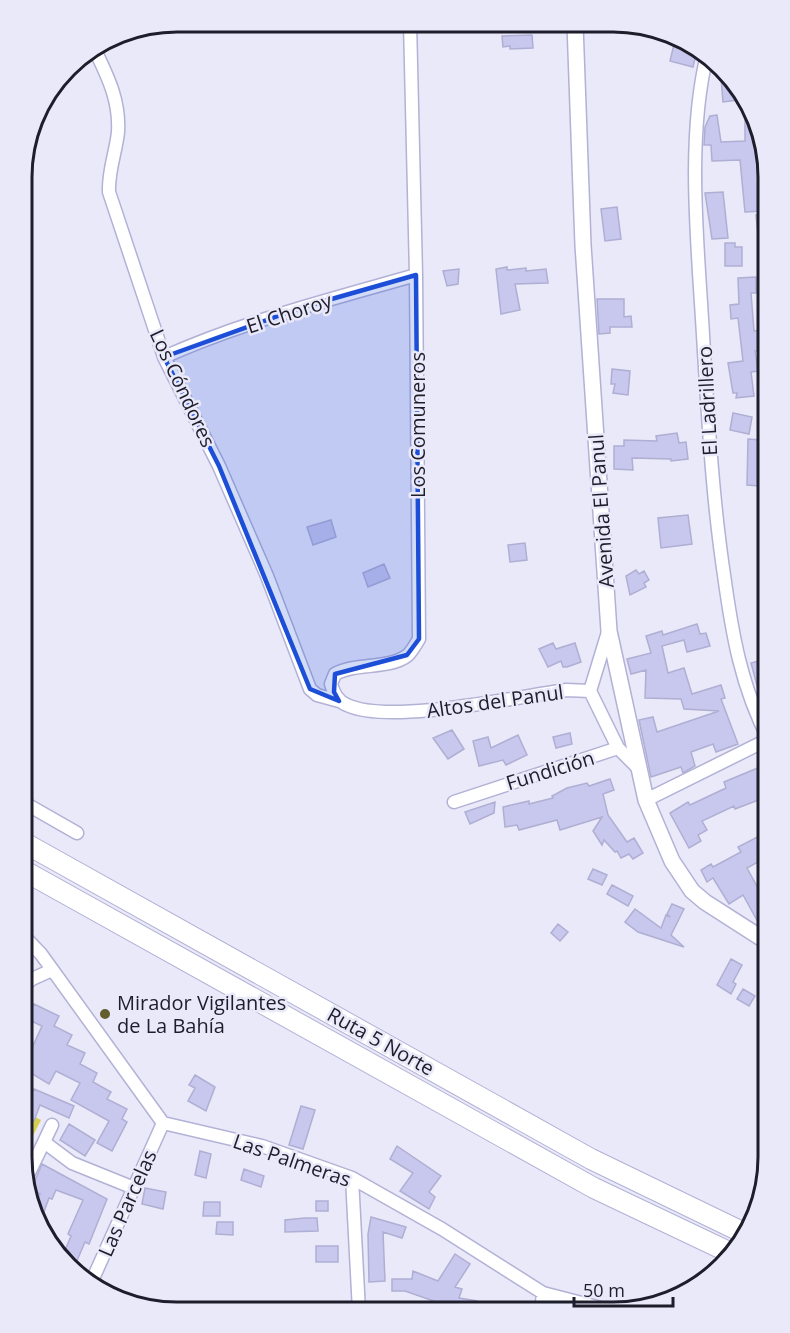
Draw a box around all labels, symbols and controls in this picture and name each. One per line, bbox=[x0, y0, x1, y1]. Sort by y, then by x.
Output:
street label: El Choroy bbox=[243, 286, 336, 340]
street label: Los Cóndores bbox=[144, 325, 222, 451]
street label: El Ladrillero bbox=[691, 345, 723, 457]
street label: Los Comuneros bbox=[404, 352, 431, 498]
street label: Avenida El Panul bbox=[582, 433, 620, 589]
street label: Altos del Panul bbox=[425, 678, 565, 724]
street label: Fundición bbox=[503, 744, 597, 796]
place label: Mirador Vigilantes de La Bahía bbox=[117, 989, 286, 1039]
street label: Ruta 5 Norte bbox=[323, 1001, 439, 1081]
marker: Mirador Vigilantes de La Bahía bbox=[98, 1007, 112, 1021]
street label: Las Palmeras bbox=[229, 1127, 355, 1193]
street label: Las Parcelas bbox=[91, 1145, 163, 1261]
scale bar bbox=[574, 1270, 673, 1308]
text: 50 m bbox=[583, 1278, 625, 1302]

